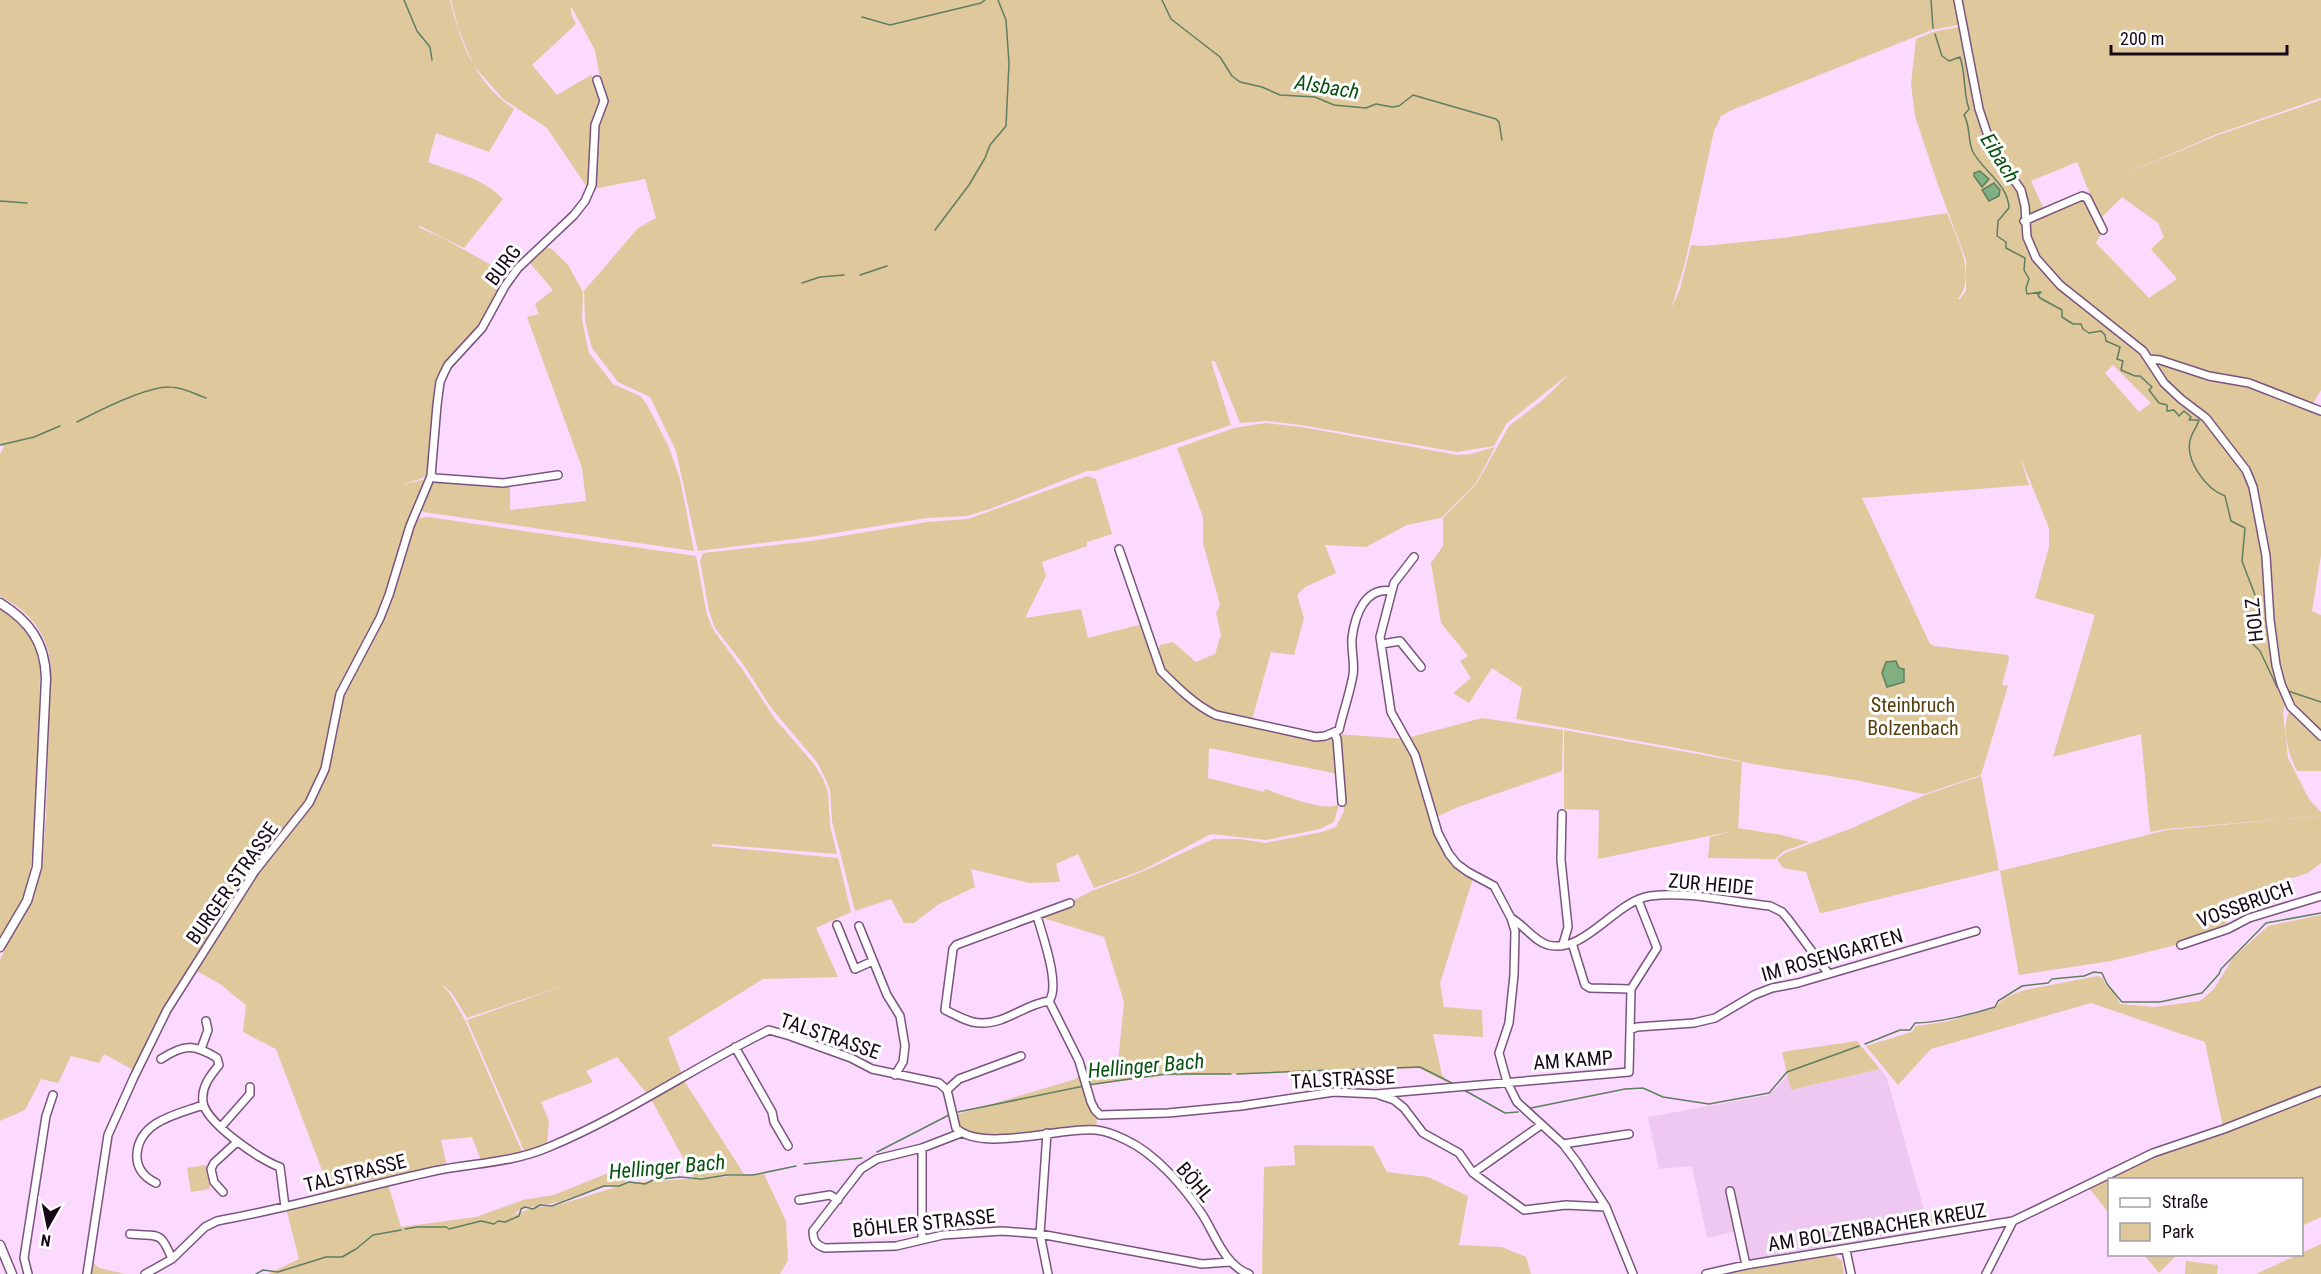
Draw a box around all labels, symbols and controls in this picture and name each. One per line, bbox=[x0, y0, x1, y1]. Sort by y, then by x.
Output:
scale bar bbox=[2111, 18, 2286, 56]
text: 200 m bbox=[2120, 28, 2164, 49]
water label: Alsbach bbox=[1292, 70, 1361, 104]
water label: Eibach bbox=[1976, 129, 2024, 187]
street label: BURG bbox=[480, 240, 526, 290]
street label: HOLZ bbox=[2240, 597, 2268, 643]
park label: Steinbruch Bolzenbach bbox=[1867, 693, 1959, 740]
street label: BURGER STRASSE bbox=[181, 817, 283, 949]
street label: ZUR HEIDE bbox=[1667, 868, 1755, 900]
street label: VOSSBRUCH bbox=[2194, 876, 2296, 932]
street label: IM ROSENGARTEN bbox=[1759, 923, 1905, 987]
street label: TALSTRASSE bbox=[777, 1008, 883, 1064]
street label: AM KAMP bbox=[1532, 1045, 1614, 1075]
water label: Hellinger Bach bbox=[1087, 1049, 1205, 1083]
street label: TALSTRASSE bbox=[1290, 1064, 1396, 1094]
street label: TALSTRASSE bbox=[301, 1149, 409, 1197]
water label: Hellinger Bach bbox=[608, 1150, 726, 1184]
street label: BÖHL bbox=[1171, 1157, 1219, 1207]
legend bbox=[2108, 1178, 2303, 1256]
text: Straße bbox=[2162, 1191, 2208, 1212]
north arrow bbox=[18, 1196, 78, 1256]
street label: AM BOLZENBACHER KREUZ bbox=[1766, 1198, 1988, 1256]
street label: BÖHLER STRASSE bbox=[851, 1204, 997, 1242]
text: Park bbox=[2162, 1221, 2194, 1242]
text: N bbox=[39, 1230, 52, 1250]

